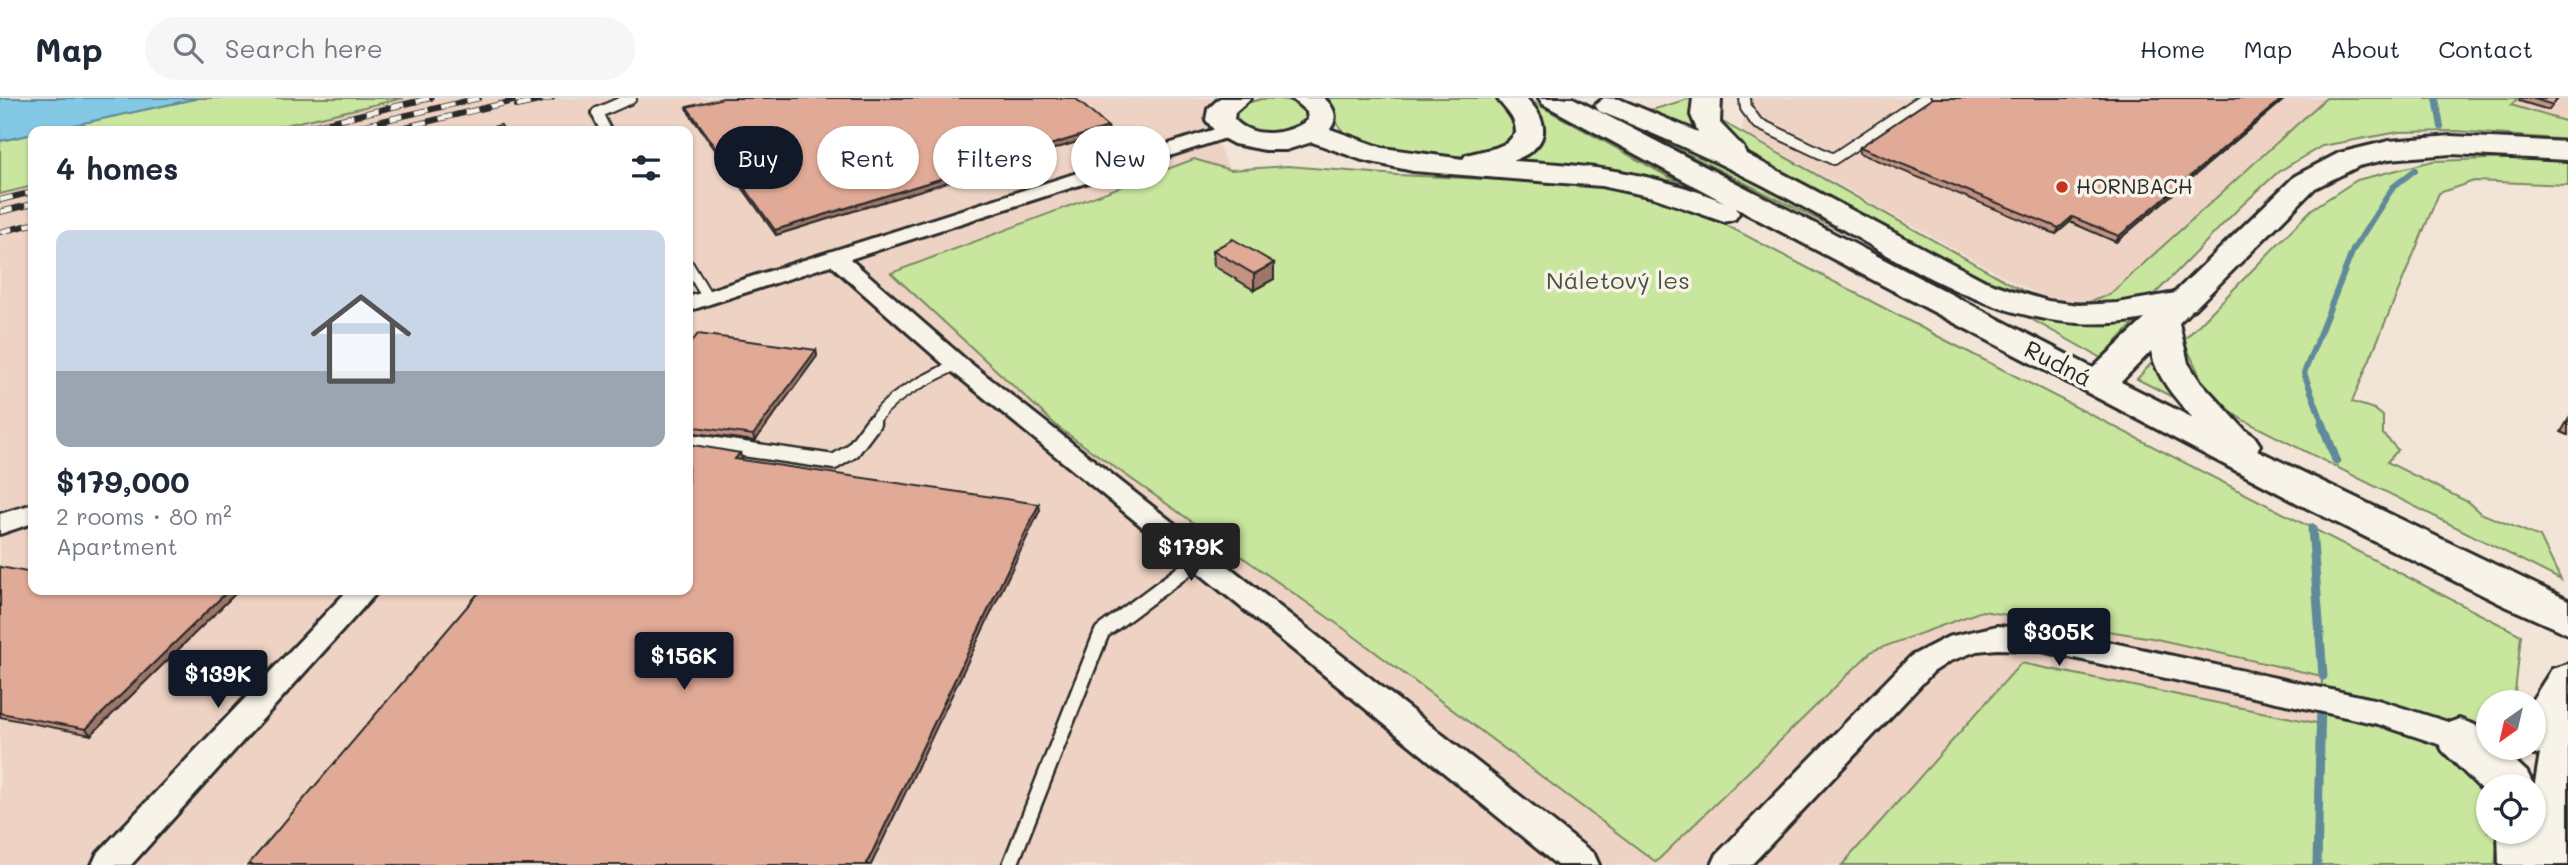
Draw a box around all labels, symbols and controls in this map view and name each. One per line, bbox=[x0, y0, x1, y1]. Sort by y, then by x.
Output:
search box bbox=[145, 17, 635, 80]
text: Map bbox=[35, 27, 103, 70]
icon: search bbox=[169, 29, 207, 67]
text: Search here bbox=[225, 31, 383, 65]
text: Home bbox=[2140, 33, 2205, 64]
text: Map bbox=[2243, 33, 2292, 64]
text: About bbox=[2330, 33, 2400, 64]
text: Contact bbox=[2438, 33, 2533, 64]
chip: Buy bbox=[714, 126, 803, 189]
chip: Rent bbox=[817, 126, 919, 189]
chip: Filters bbox=[933, 126, 1057, 189]
chip: New bbox=[1071, 126, 1170, 189]
text: 4 homes bbox=[56, 148, 178, 188]
icon: filters bbox=[627, 149, 665, 187]
place label: HORNBACH bbox=[2076, 172, 2193, 199]
marker: HORNBACH bbox=[2054, 179, 2070, 195]
park label: Náletový les bbox=[1546, 264, 1690, 295]
icon: home bbox=[298, 276, 424, 402]
street label: Rudná bbox=[2020, 333, 2098, 393]
text: $179,000 bbox=[56, 461, 190, 501]
text: 2 rooms · 80 m² bbox=[56, 501, 232, 531]
pin: $179K bbox=[1142, 524, 1240, 583]
text: Apartment bbox=[56, 531, 178, 561]
text: $179K bbox=[1158, 531, 1224, 561]
pin: $305K bbox=[2010, 608, 2108, 668]
text: $305K bbox=[2023, 616, 2095, 646]
pin: $156K bbox=[635, 632, 733, 692]
text: $156K bbox=[651, 640, 717, 670]
pin: $139K bbox=[169, 650, 267, 710]
text: $139K bbox=[184, 658, 252, 688]
north arrow bbox=[2476, 690, 2546, 760]
map controls bbox=[2476, 690, 2546, 844]
button: locate bbox=[2476, 774, 2546, 844]

